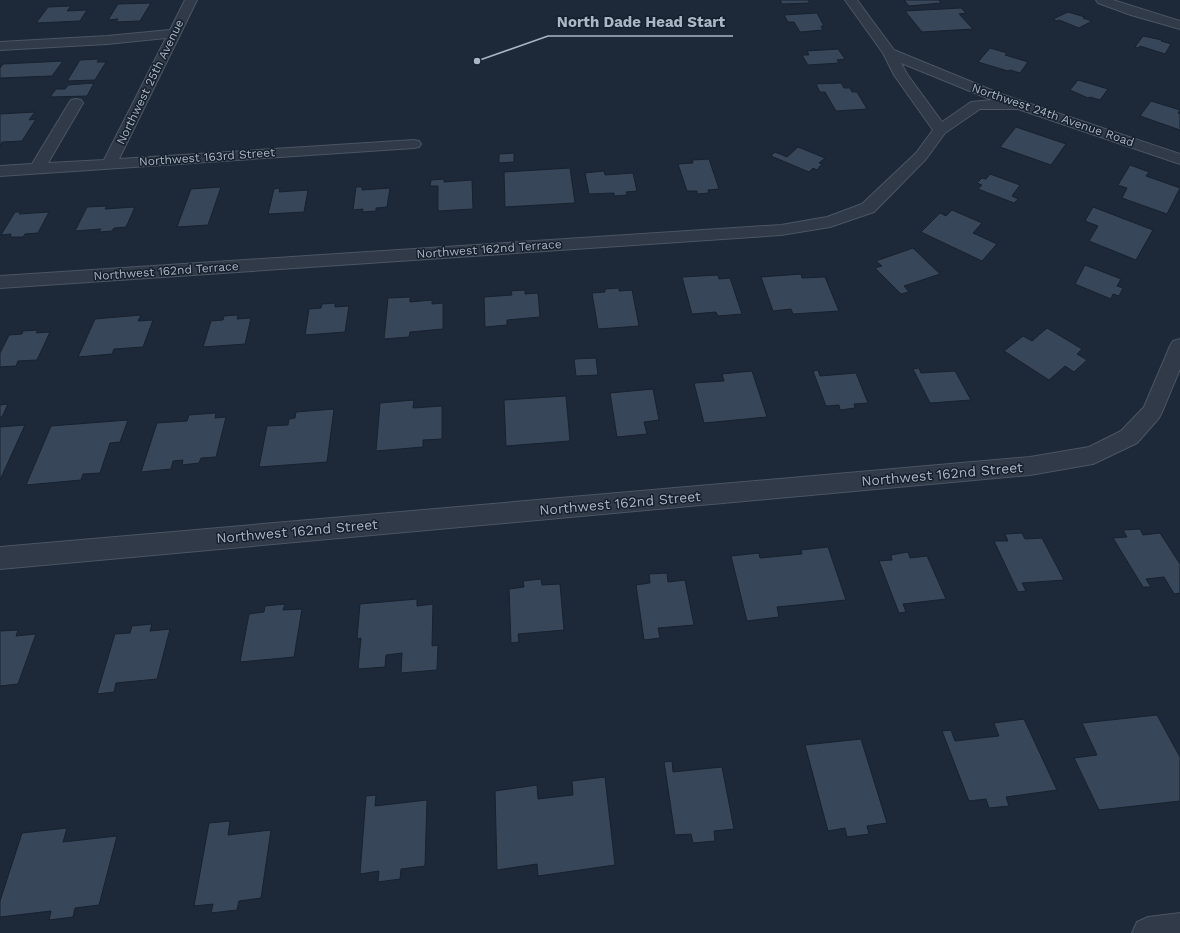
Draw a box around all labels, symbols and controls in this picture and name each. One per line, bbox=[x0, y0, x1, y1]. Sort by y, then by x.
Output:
callout: North Dade Head Start bbox=[548, 9, 733, 36]
text: North Dade Head Start bbox=[557, 13, 726, 31]
street label: Northwest 25th Avenue bbox=[114, 17, 186, 147]
street label: Northwest 24th Avenue Road bbox=[970, 81, 1136, 149]
street label: Northwest 163rd Street bbox=[139, 145, 275, 169]
street label: Northwest 162nd Terrace bbox=[416, 237, 562, 261]
street label: Northwest 162nd Terrace bbox=[93, 259, 239, 283]
street label: Northwest 162nd Street bbox=[861, 459, 1024, 489]
street label: Northwest 162nd Street bbox=[539, 488, 702, 518]
street label: Northwest 162nd Street bbox=[216, 516, 379, 546]

